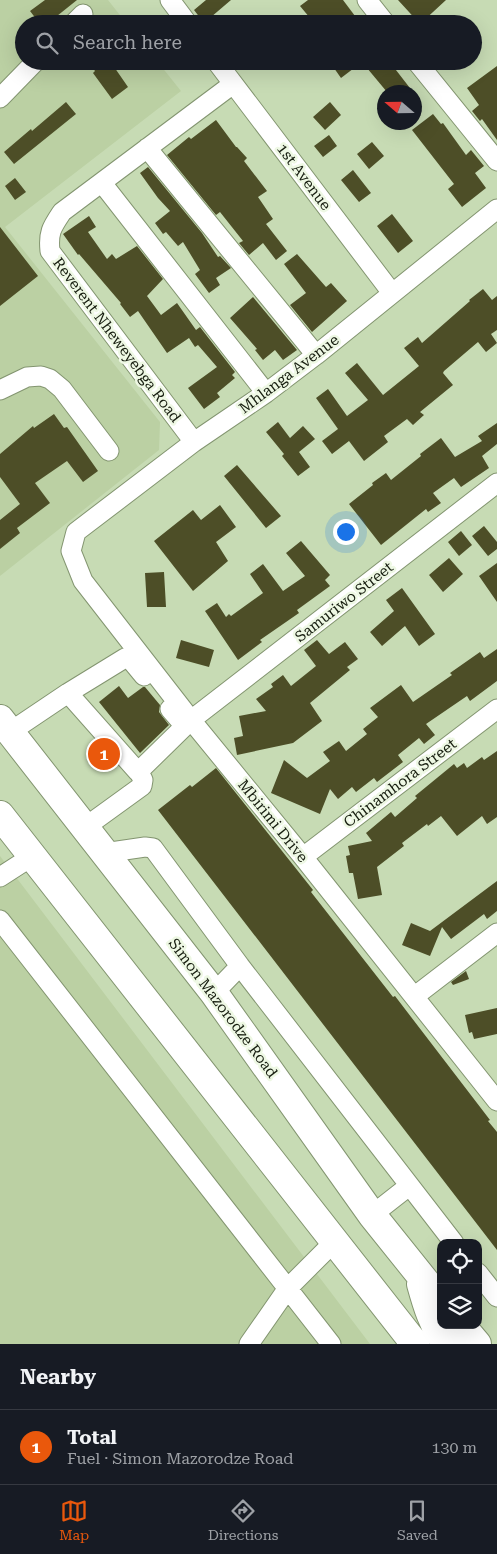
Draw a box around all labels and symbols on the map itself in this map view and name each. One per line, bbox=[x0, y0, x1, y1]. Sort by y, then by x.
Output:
north arrow bbox=[377, 85, 422, 130]
street label: 1st Avenue bbox=[273, 140, 335, 214]
street label: Reverent Nheweyebga Road bbox=[49, 254, 185, 426]
street label: Mhlanga Avenue bbox=[236, 331, 342, 417]
your location bbox=[333, 519, 359, 545]
street label: Samuriwo Street bbox=[291, 558, 397, 646]
pin: 1 bbox=[88, 735, 120, 773]
street label: Chinamhora Street bbox=[340, 735, 460, 831]
street label: Mbirimi Drive bbox=[234, 776, 312, 866]
street label: Simon Mazorodze Road bbox=[165, 935, 282, 1082]

